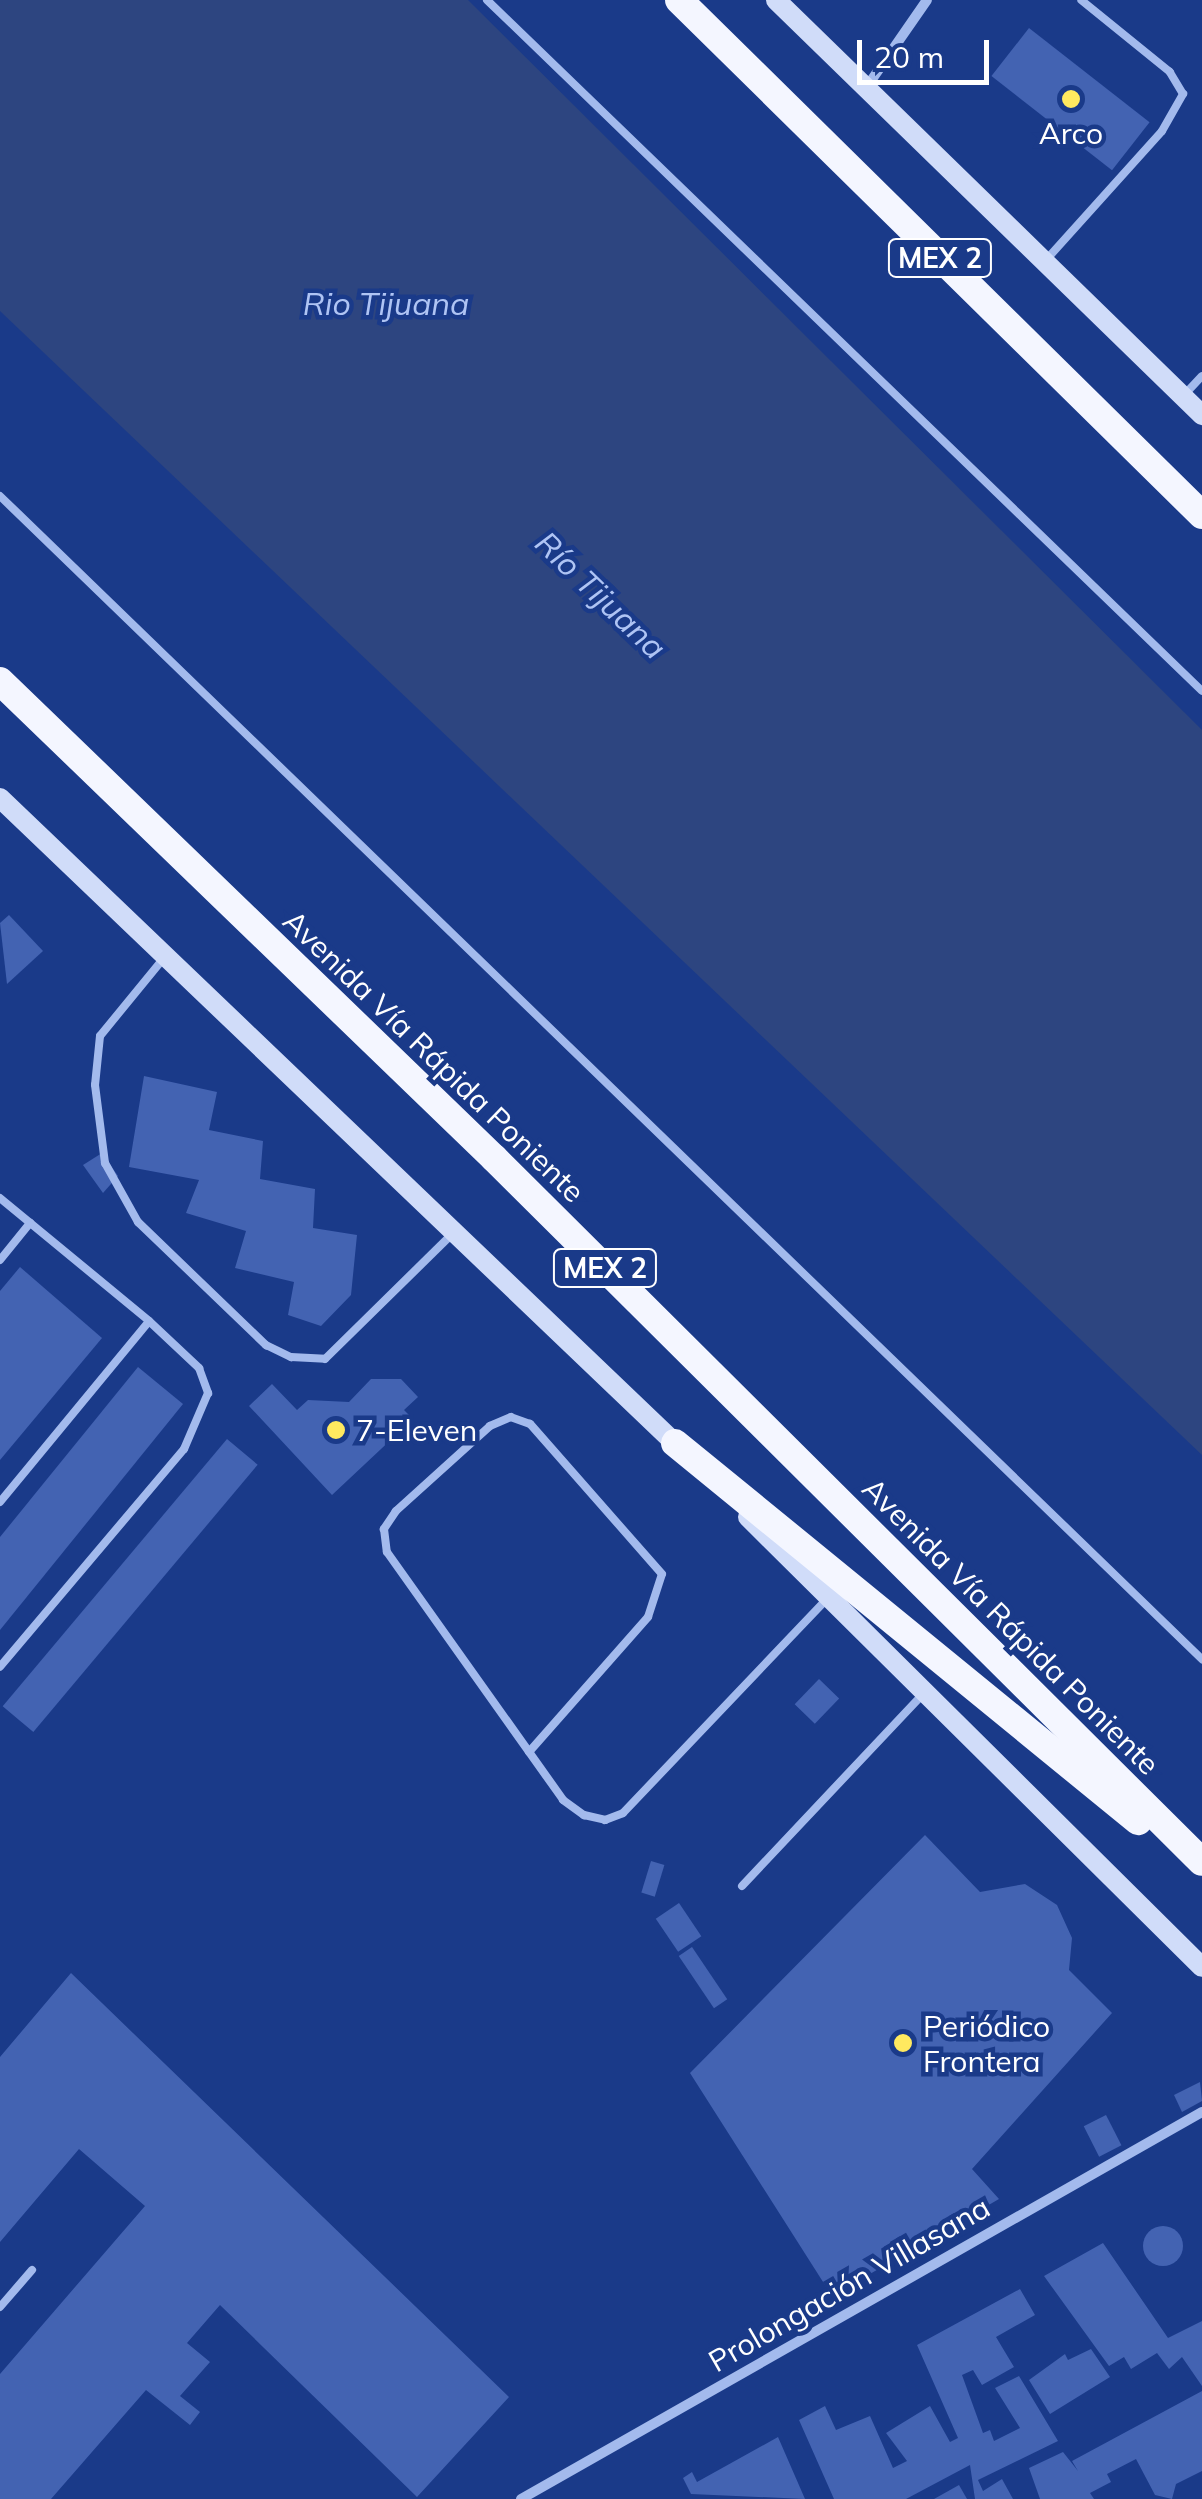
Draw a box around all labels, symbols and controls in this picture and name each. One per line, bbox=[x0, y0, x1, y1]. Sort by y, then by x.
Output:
scale bar bbox=[862, 20, 994, 82]
text: 20 m bbox=[874, 38, 944, 76]
marker: Arco bbox=[1060, 88, 1082, 110]
place label: Arco bbox=[1039, 115, 1103, 151]
road number: MEX 2 bbox=[888, 235, 992, 281]
water label: Rio Tijuana bbox=[303, 284, 469, 322]
water label: Río Tijuana bbox=[528, 523, 674, 667]
street label: Avenida Vía Rápida Poniente bbox=[276, 902, 592, 1210]
road number: MEX 2 bbox=[552, 1245, 658, 1291]
place label: 7-Eleven bbox=[356, 1412, 477, 1448]
marker: 7-Eleven bbox=[325, 1419, 347, 1441]
street label: Avenida Vía Rápida Poniente bbox=[855, 1470, 1167, 1782]
place label: Periódico Frontera bbox=[923, 2008, 1050, 2078]
marker: Periódico Frontera bbox=[892, 2032, 914, 2054]
street label: Prolongación Villasana bbox=[702, 2189, 996, 2379]

